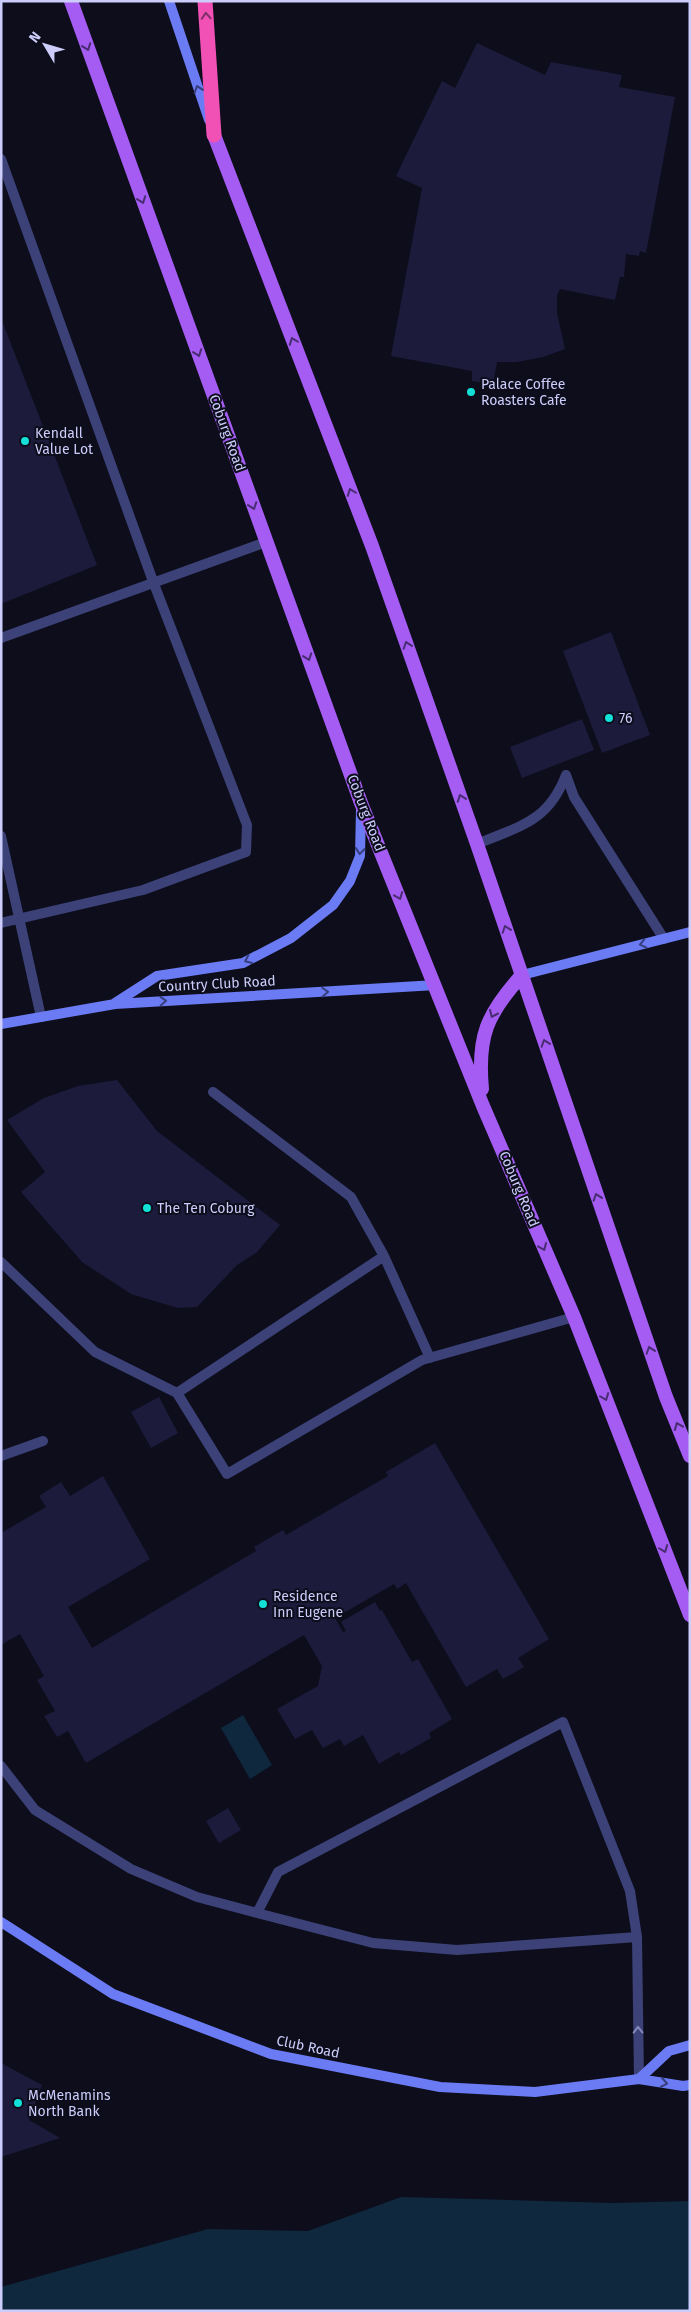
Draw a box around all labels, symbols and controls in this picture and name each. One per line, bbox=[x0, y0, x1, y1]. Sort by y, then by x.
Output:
one-way arrow bbox=[201, 12, 212, 20]
north arrow bbox=[20, 20, 70, 70]
text: N bbox=[26, 28, 45, 46]
one-way arrow bbox=[81, 42, 91, 51]
one-way arrow bbox=[194, 85, 204, 94]
one-way arrow bbox=[136, 195, 146, 204]
one-way arrow bbox=[289, 337, 299, 346]
one-way arrow bbox=[192, 348, 202, 356]
place label: Palace Coffee Roasters Cafe bbox=[481, 376, 567, 409]
marker: Palace Coffee Roasters Cafe bbox=[465, 386, 477, 398]
street label: Coburg Road bbox=[205, 392, 249, 474]
place label: Kendall Value Lot bbox=[35, 425, 94, 458]
marker: Kendall Value Lot bbox=[19, 435, 31, 447]
one-way arrow bbox=[347, 489, 357, 497]
one-way arrow bbox=[247, 501, 257, 509]
one-way arrow bbox=[402, 641, 412, 650]
one-way arrow bbox=[302, 652, 312, 661]
place label: 76 bbox=[619, 710, 632, 727]
marker: 76 bbox=[603, 712, 615, 724]
street label: Coburg Road bbox=[344, 772, 388, 854]
one-way arrow bbox=[457, 795, 467, 803]
one-way arrow bbox=[354, 848, 365, 856]
one-way arrow bbox=[393, 891, 404, 900]
one-way arrow bbox=[502, 925, 512, 933]
one-way arrow bbox=[638, 938, 647, 949]
one-way arrow bbox=[244, 954, 253, 964]
street label: Country Club Road bbox=[158, 972, 276, 996]
one-way arrow bbox=[322, 986, 330, 997]
one-way arrow bbox=[159, 995, 167, 1006]
one-way arrow bbox=[488, 1009, 499, 1018]
one-way arrow bbox=[541, 1039, 551, 1048]
street label: Coburg Road bbox=[495, 1149, 543, 1229]
one-way arrow bbox=[593, 1193, 603, 1201]
place label: The Ten Coburg bbox=[157, 1200, 255, 1217]
marker: The Ten Coburg bbox=[141, 1202, 153, 1214]
one-way arrow bbox=[537, 1242, 548, 1251]
one-way arrow bbox=[646, 1347, 656, 1355]
one-way arrow bbox=[599, 1393, 609, 1401]
one-way arrow bbox=[673, 1422, 684, 1431]
one-way arrow bbox=[658, 1544, 668, 1553]
place label: Residence Inn Eugene bbox=[273, 1588, 343, 1621]
marker: Residence Inn Eugene bbox=[257, 1598, 269, 1610]
one-way arrow bbox=[633, 2026, 643, 2034]
street label: Club Road bbox=[275, 2032, 341, 2062]
one-way arrow bbox=[660, 2078, 669, 2088]
place label: McMenamins North Bank bbox=[28, 2087, 111, 2120]
marker: McMenamins North Bank bbox=[12, 2097, 24, 2109]

